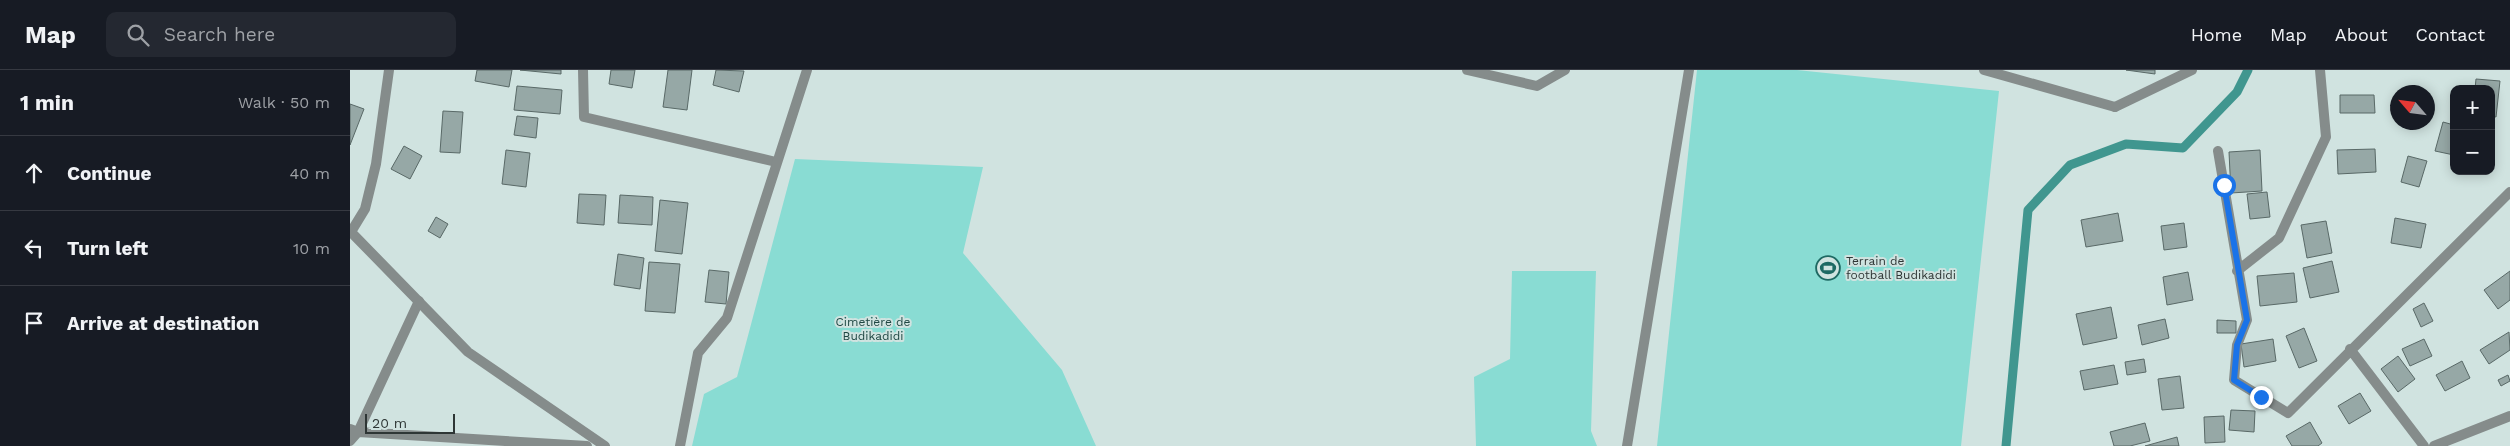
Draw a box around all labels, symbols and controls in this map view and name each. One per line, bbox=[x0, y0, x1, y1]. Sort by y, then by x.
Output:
search box bbox=[106, 12, 456, 57]
text: Map bbox=[25, 21, 76, 49]
icon: search bbox=[124, 21, 152, 49]
text: Search here bbox=[164, 23, 275, 46]
text: Home bbox=[2191, 24, 2242, 45]
text: Map bbox=[2270, 24, 2307, 45]
text: About bbox=[2335, 24, 2387, 45]
text: Contact bbox=[2415, 24, 2485, 45]
north arrow bbox=[2390, 85, 2435, 130]
map controls bbox=[2450, 85, 2495, 175]
button: + bbox=[2450, 85, 2495, 130]
text: 1 min bbox=[20, 90, 74, 115]
text: Walk · 50 m bbox=[238, 93, 330, 112]
button: − bbox=[2450, 130, 2495, 175]
icon: ahead bbox=[20, 159, 48, 187]
text: Continue bbox=[67, 162, 151, 185]
text: 40 m bbox=[290, 164, 330, 183]
route start bbox=[2213, 174, 2236, 197]
icon: left bbox=[20, 234, 48, 262]
text: Turn left bbox=[67, 237, 148, 260]
text: 10 m bbox=[293, 239, 330, 258]
place label: Terrain de football Budikadidi bbox=[1846, 254, 1956, 282]
sports icon: Terrain de football Budikadidi bbox=[1815, 255, 1841, 281]
icon: arrive bbox=[20, 309, 48, 337]
text: Arrive at destination bbox=[67, 312, 259, 335]
park label: Cimetière de Budikadidi bbox=[836, 315, 911, 343]
route end bbox=[2250, 386, 2273, 409]
scale bar bbox=[365, 411, 455, 434]
text: 20 m bbox=[372, 415, 407, 431]

